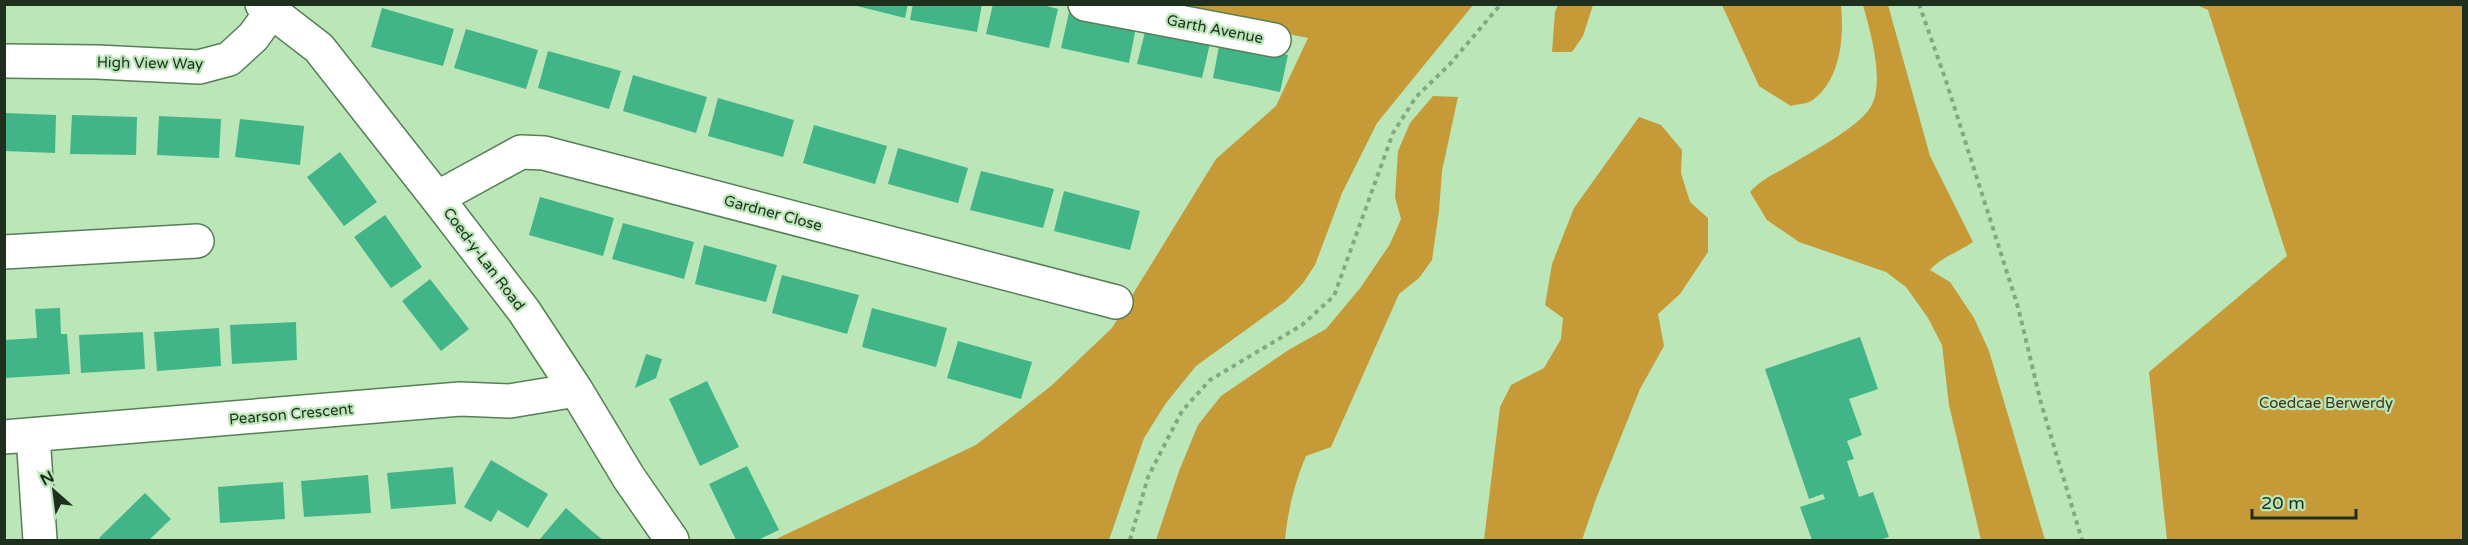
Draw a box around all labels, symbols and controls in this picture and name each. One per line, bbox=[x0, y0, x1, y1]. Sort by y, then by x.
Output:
street label: Garth Avenue bbox=[1165, 11, 1265, 47]
street label: High View Way bbox=[97, 53, 203, 73]
street label: Gardner Close bbox=[722, 191, 824, 235]
street label: Coed-y-Lan Road bbox=[439, 204, 529, 314]
park label: Coedcae Berwerdy bbox=[2259, 394, 2393, 412]
street label: Pearson Crescent bbox=[228, 400, 354, 428]
north arrow bbox=[24, 461, 84, 521]
text: N bbox=[37, 467, 58, 490]
scale bar bbox=[2252, 482, 2356, 520]
text: 20 m bbox=[2261, 492, 2305, 514]

